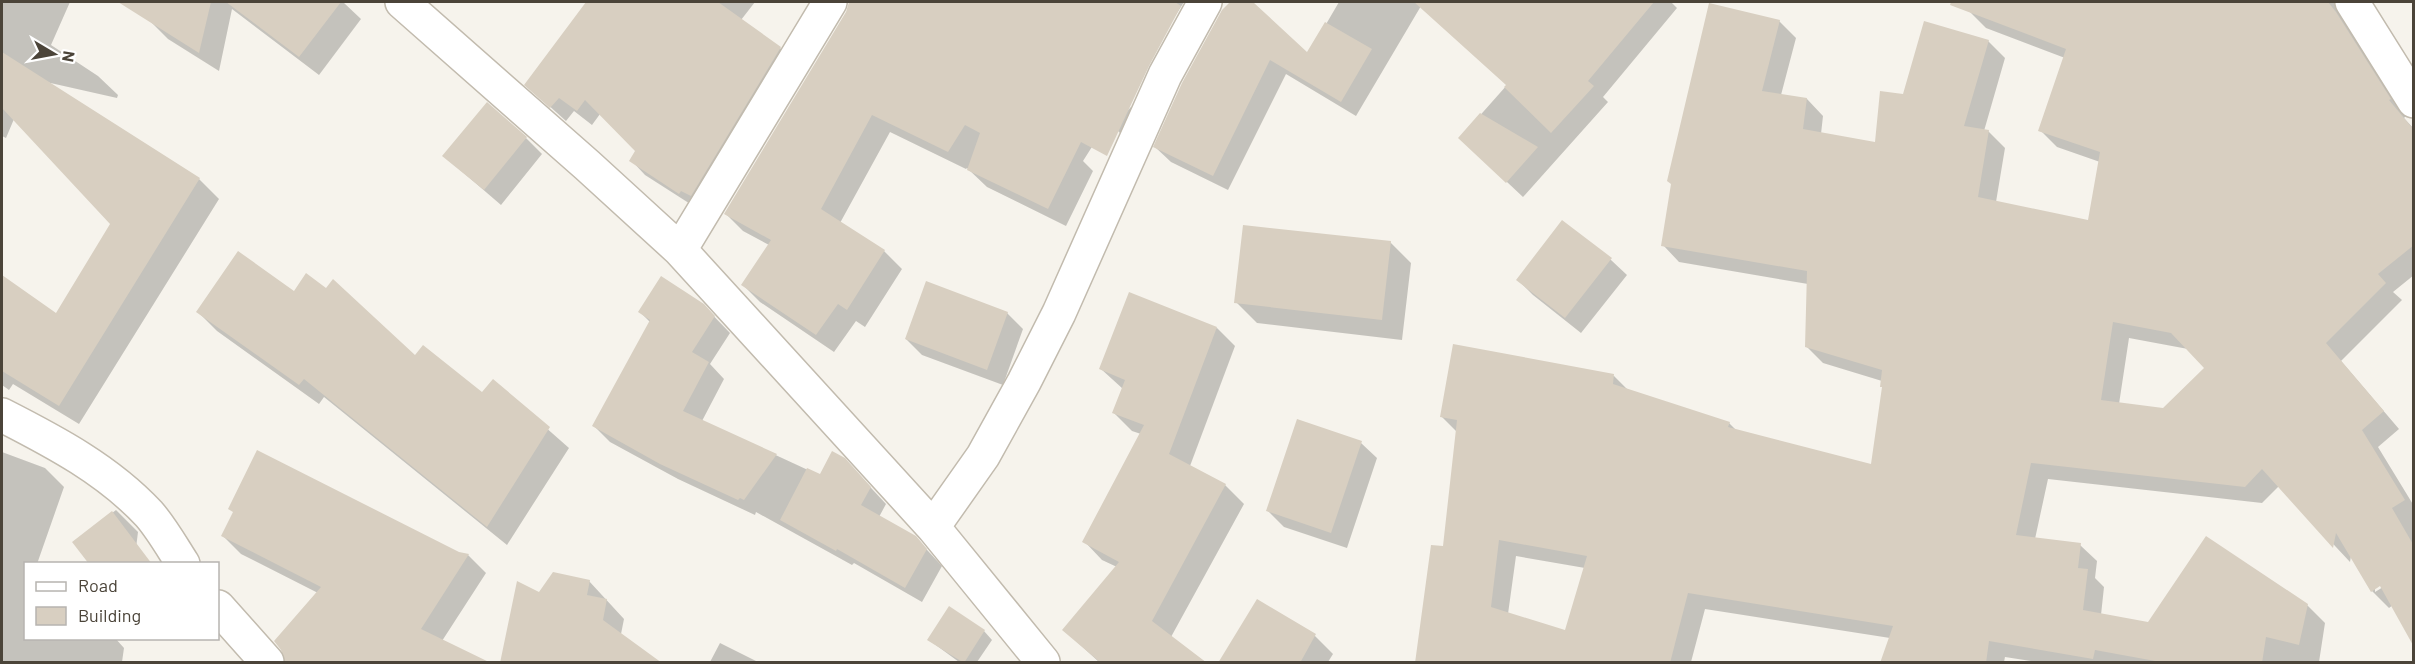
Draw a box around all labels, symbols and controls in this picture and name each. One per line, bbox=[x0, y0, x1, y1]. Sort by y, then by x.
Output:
north arrow bbox=[24, 24, 84, 84]
text: N bbox=[59, 50, 80, 64]
legend bbox=[24, 562, 219, 640]
text: Road bbox=[78, 574, 118, 596]
text: Building bbox=[78, 604, 141, 626]

